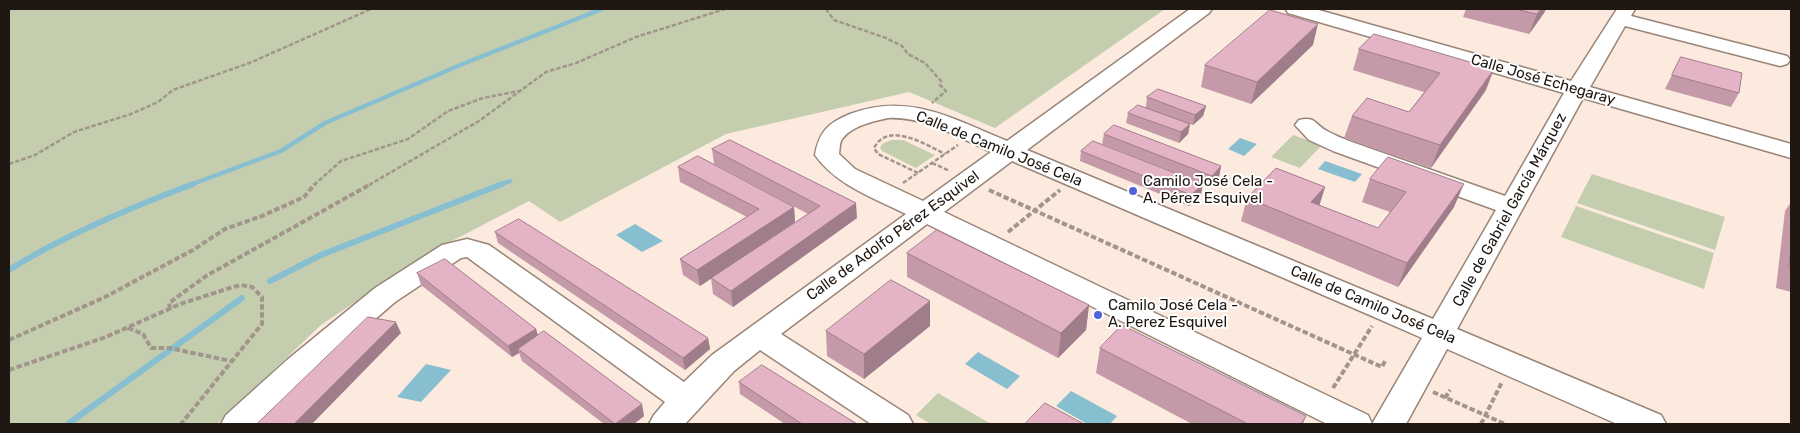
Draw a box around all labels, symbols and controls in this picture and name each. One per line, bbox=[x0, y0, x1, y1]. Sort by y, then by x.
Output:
street label: Calle José Echegaray bbox=[1469, 51, 1617, 109]
street label: Calle de Camilo José Cela bbox=[913, 107, 1085, 191]
street label: Calle de Gabriel García Márquez bbox=[1449, 110, 1571, 310]
street label: Calle de Adolfo Pérez Esquivel bbox=[803, 167, 983, 305]
place label: Camilo José Cela - A. Pérez Esquivel bbox=[1143, 173, 1273, 208]
marker: Camilo José Cela - A. Pérez Esquivel bbox=[1127, 185, 1139, 197]
street label: Calle de Camilo José Cela bbox=[1288, 262, 1458, 348]
place label: Camilo José Cela - A. Perez Esquivel bbox=[1108, 297, 1238, 332]
marker: Camilo José Cela - A. Perez Esquivel bbox=[1092, 309, 1104, 321]

